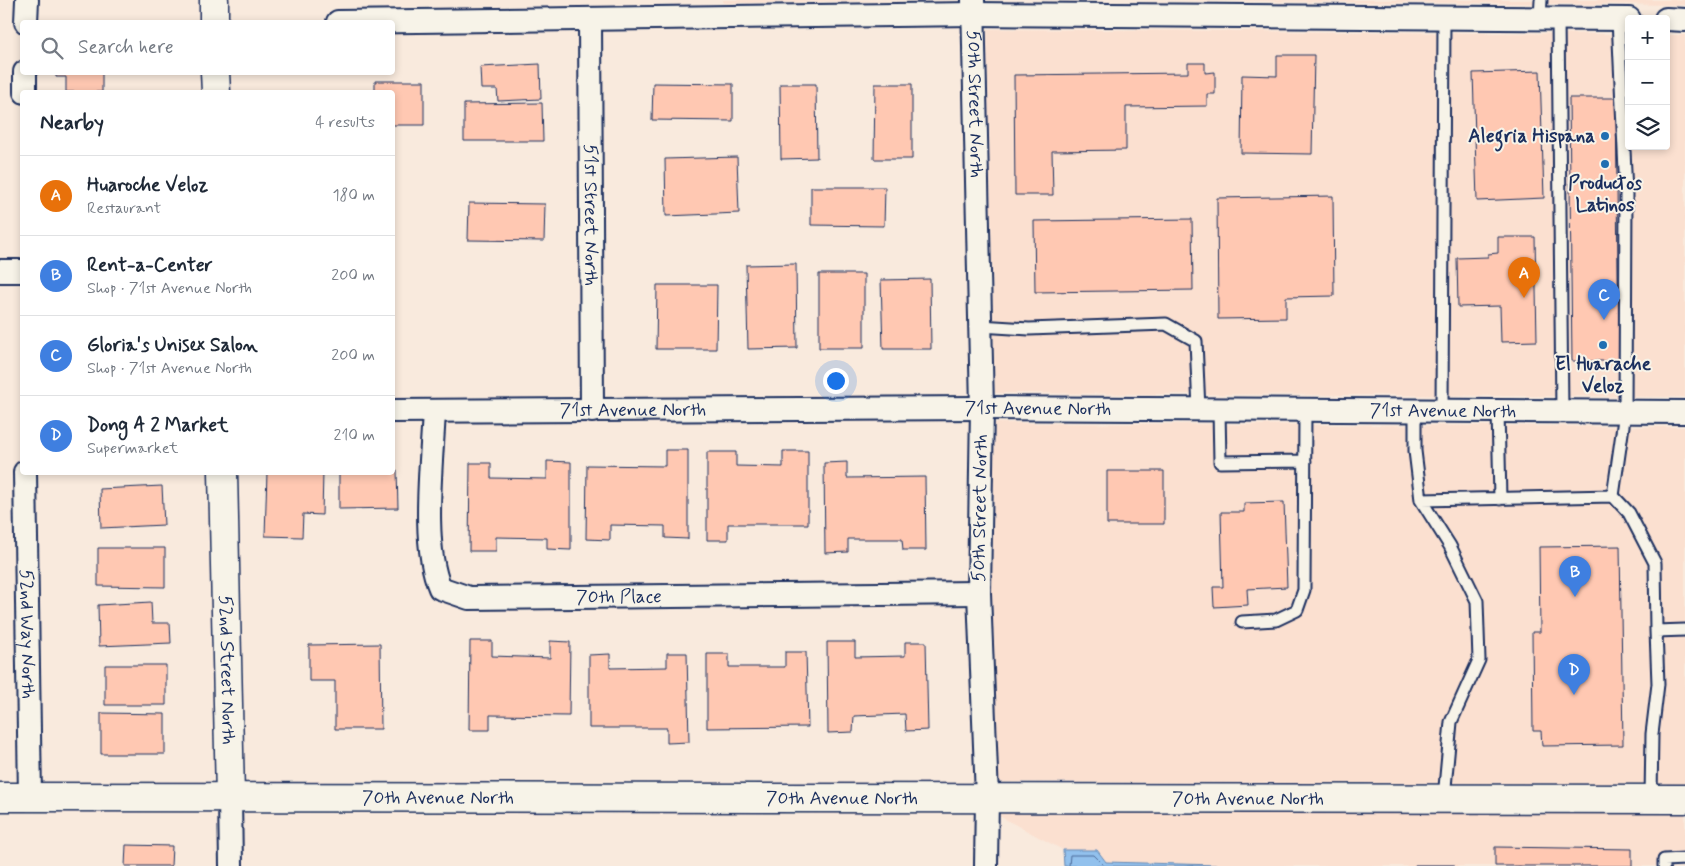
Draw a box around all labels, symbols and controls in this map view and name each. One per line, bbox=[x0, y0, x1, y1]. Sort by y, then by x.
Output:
map controls bbox=[1625, 15, 1670, 150]
button: + bbox=[1625, 15, 1670, 60]
search box bbox=[20, 20, 395, 75]
street label: 50th Street North bbox=[961, 30, 989, 178]
icon: search bbox=[38, 34, 66, 62]
text: Search here bbox=[78, 35, 174, 60]
button: − bbox=[1625, 60, 1670, 105]
button: layers bbox=[1625, 105, 1670, 150]
text: Nearby bbox=[40, 109, 104, 137]
text: 4 results bbox=[315, 112, 375, 133]
place label: Alegria Hispana bbox=[1468, 124, 1595, 152]
marker: Alegria Hispana bbox=[1599, 130, 1611, 142]
street label: 51st Street North bbox=[578, 144, 604, 286]
marker: Productos Latinos bbox=[1599, 158, 1611, 170]
place label: Productos Latinos bbox=[1568, 171, 1642, 218]
text: Huaroche Veloz bbox=[87, 173, 208, 198]
text: A bbox=[51, 185, 61, 206]
text: 180 m bbox=[332, 185, 375, 206]
text: Restaurant bbox=[87, 198, 161, 219]
text: Rent-a-Center bbox=[87, 253, 213, 278]
pin: A bbox=[1508, 257, 1540, 298]
text: B bbox=[51, 265, 61, 286]
text: 200 m bbox=[331, 265, 375, 286]
text: Shop · 71st Avenue North bbox=[87, 278, 252, 299]
pin: C bbox=[1588, 279, 1620, 320]
text: Gloria's Unisex Salon bbox=[87, 333, 258, 358]
marker: El Huarache Veloz bbox=[1597, 339, 1609, 351]
text: C bbox=[50, 345, 62, 366]
text: 200 m bbox=[331, 345, 375, 366]
place label: El Huarache Veloz bbox=[1555, 352, 1652, 399]
text: Shop · 71st Avenue North bbox=[87, 358, 252, 379]
your location bbox=[823, 368, 849, 394]
street label: 71st Avenue North bbox=[965, 395, 1111, 421]
street label: 71st Avenue North bbox=[560, 397, 706, 423]
street label: 71st Avenue North bbox=[1370, 398, 1516, 424]
text: Dong A 2 Market bbox=[87, 413, 228, 438]
text: D bbox=[50, 425, 62, 446]
text: 210 m bbox=[334, 425, 375, 446]
street label: 50th Street North bbox=[966, 434, 994, 582]
text: Supermarket bbox=[87, 438, 178, 459]
pin: B bbox=[1559, 556, 1591, 597]
street label: 52nd Way North bbox=[14, 569, 41, 699]
street label: 70th Place bbox=[576, 584, 662, 609]
street label: 52nd Street North bbox=[213, 595, 241, 745]
pin: D bbox=[1558, 654, 1590, 695]
street label: 70th Avenue North bbox=[362, 785, 514, 810]
street label: 70th Avenue North bbox=[766, 785, 918, 811]
street label: 70th Avenue North bbox=[1172, 786, 1324, 811]

